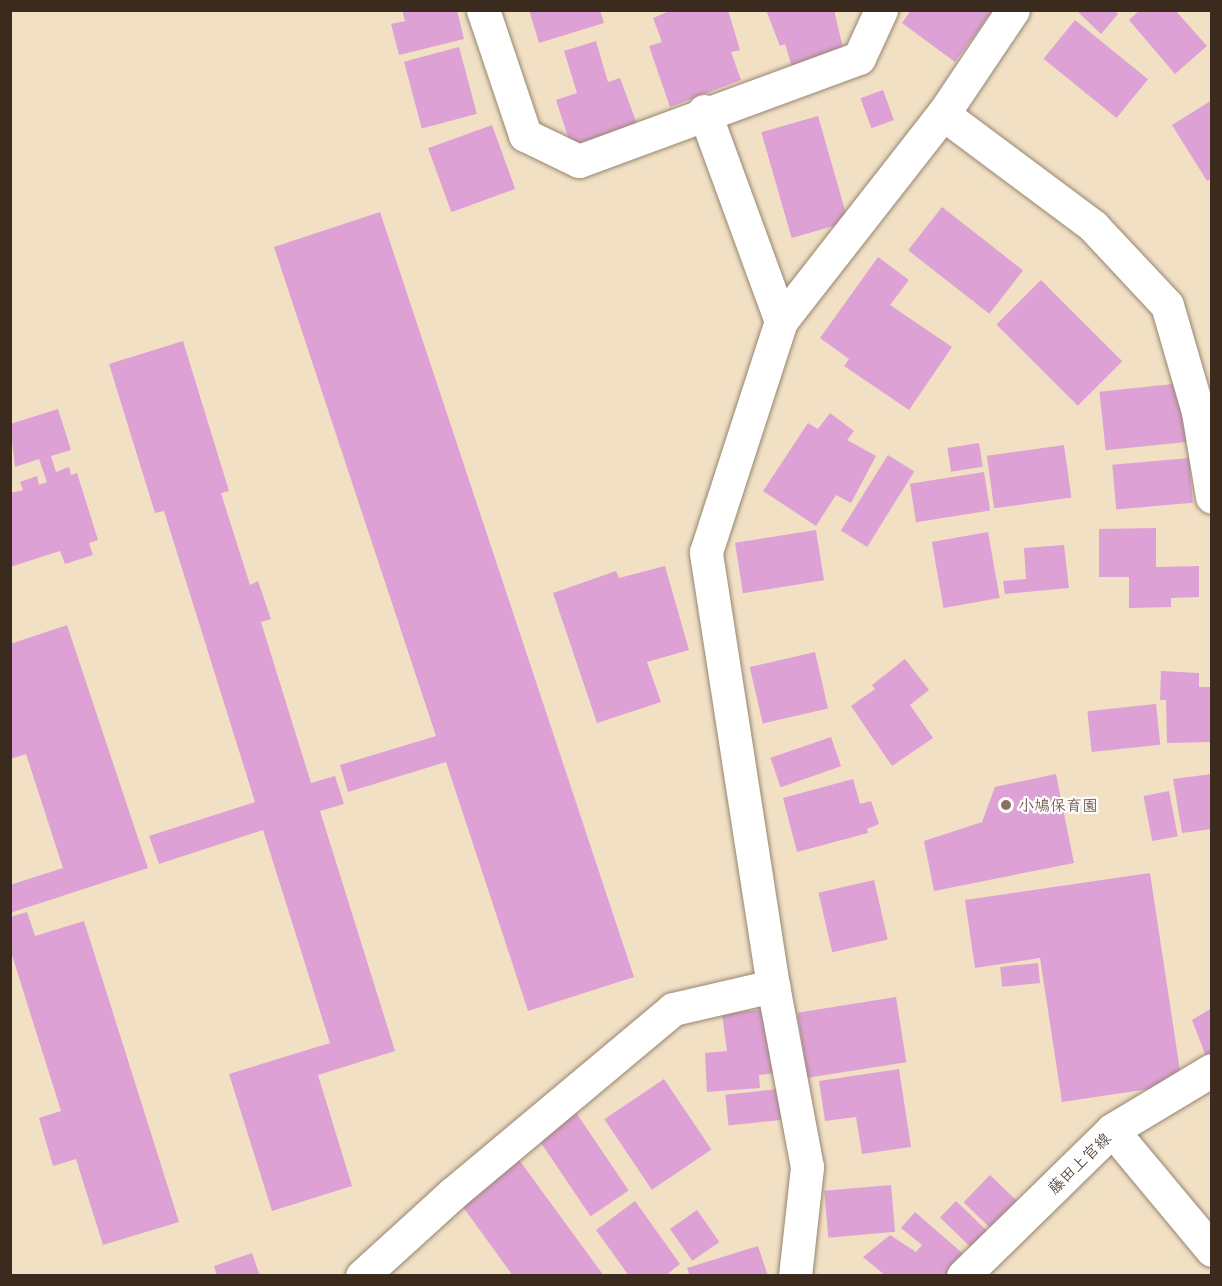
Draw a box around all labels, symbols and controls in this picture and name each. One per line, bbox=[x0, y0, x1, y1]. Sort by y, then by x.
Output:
place label: 小鳩保育園 bbox=[1018, 795, 1098, 815]
marker: 小鳩保育園 bbox=[999, 798, 1013, 812]
street label: 藤田上官線 bbox=[1044, 1128, 1114, 1198]

